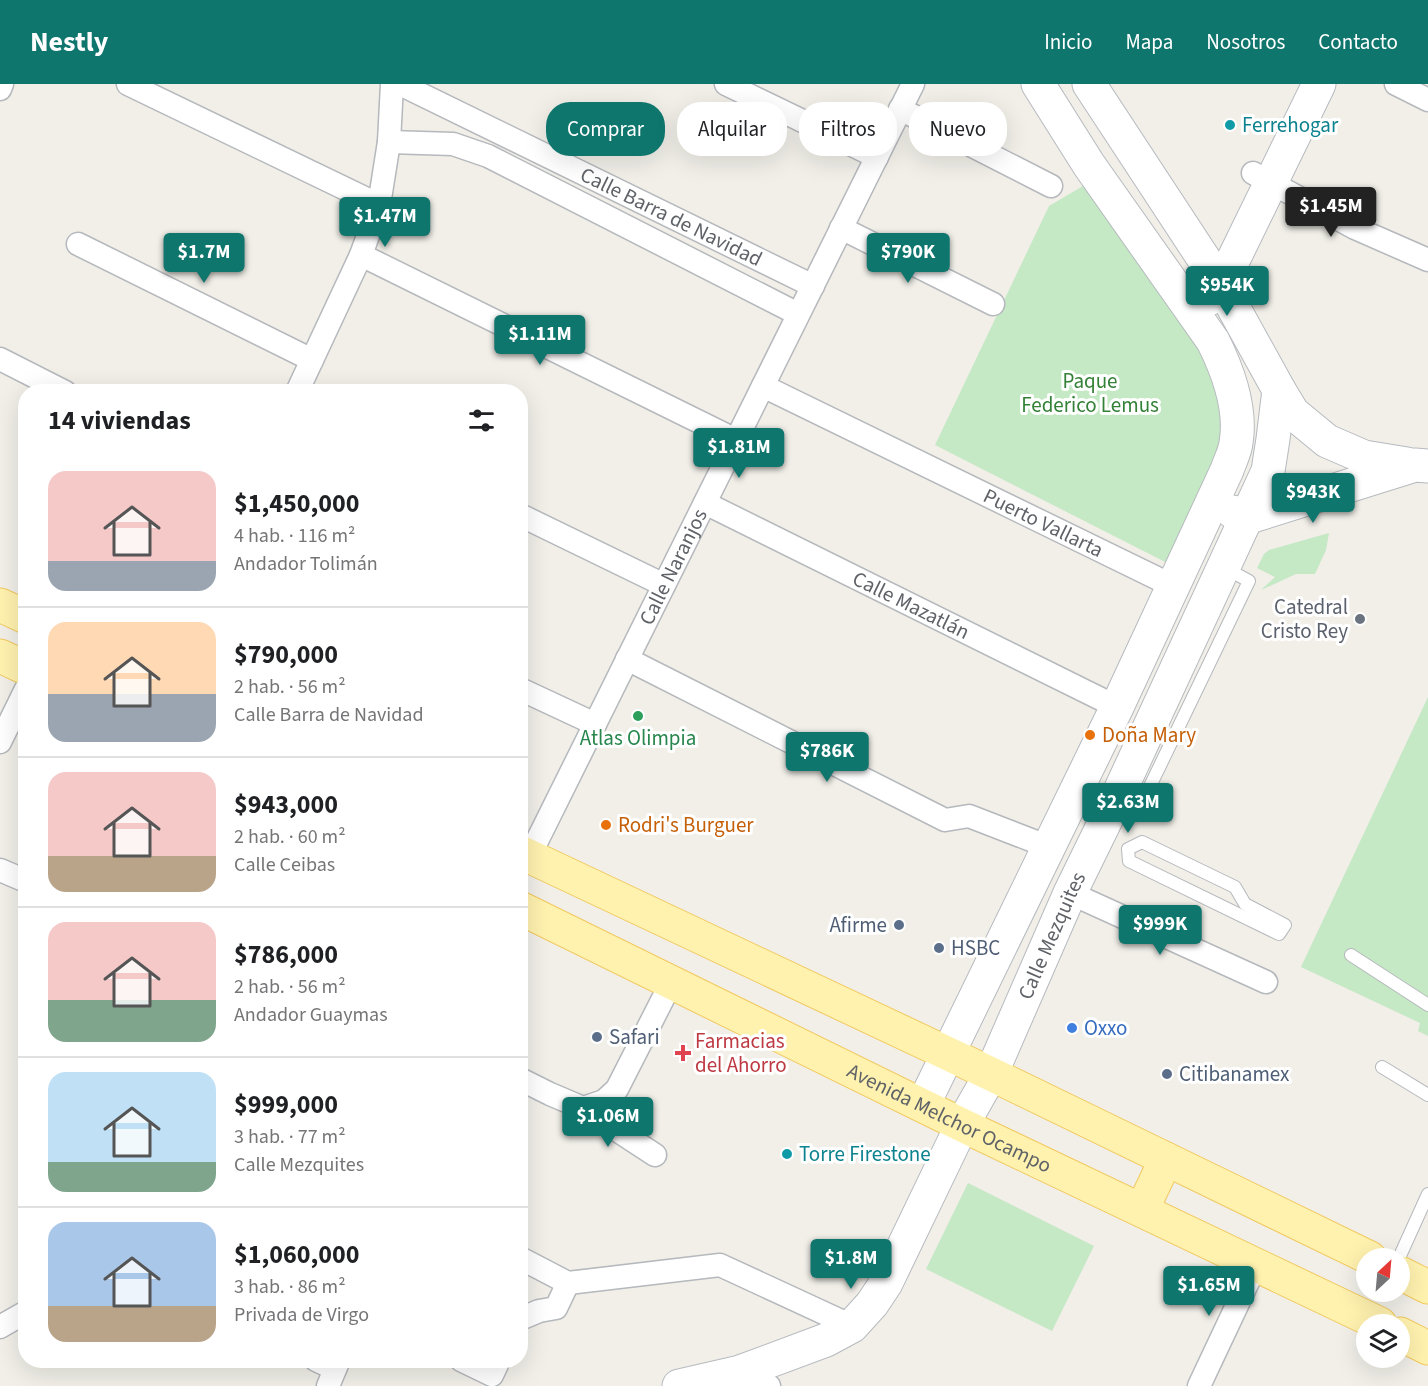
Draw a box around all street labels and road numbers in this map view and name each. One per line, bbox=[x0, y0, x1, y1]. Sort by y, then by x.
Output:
street label: Calle Barra de Navidad bbox=[575, 159, 767, 274]
street label: Puerto Vallarta bbox=[978, 481, 1109, 565]
street label: Calle Naranjos bbox=[632, 503, 715, 630]
street label: Calle Mazatlán bbox=[847, 563, 975, 647]
street label: Calle Mezquites bbox=[1010, 866, 1093, 1004]
street label: Avenida Melchor Ocampo bbox=[842, 1056, 1057, 1180]

